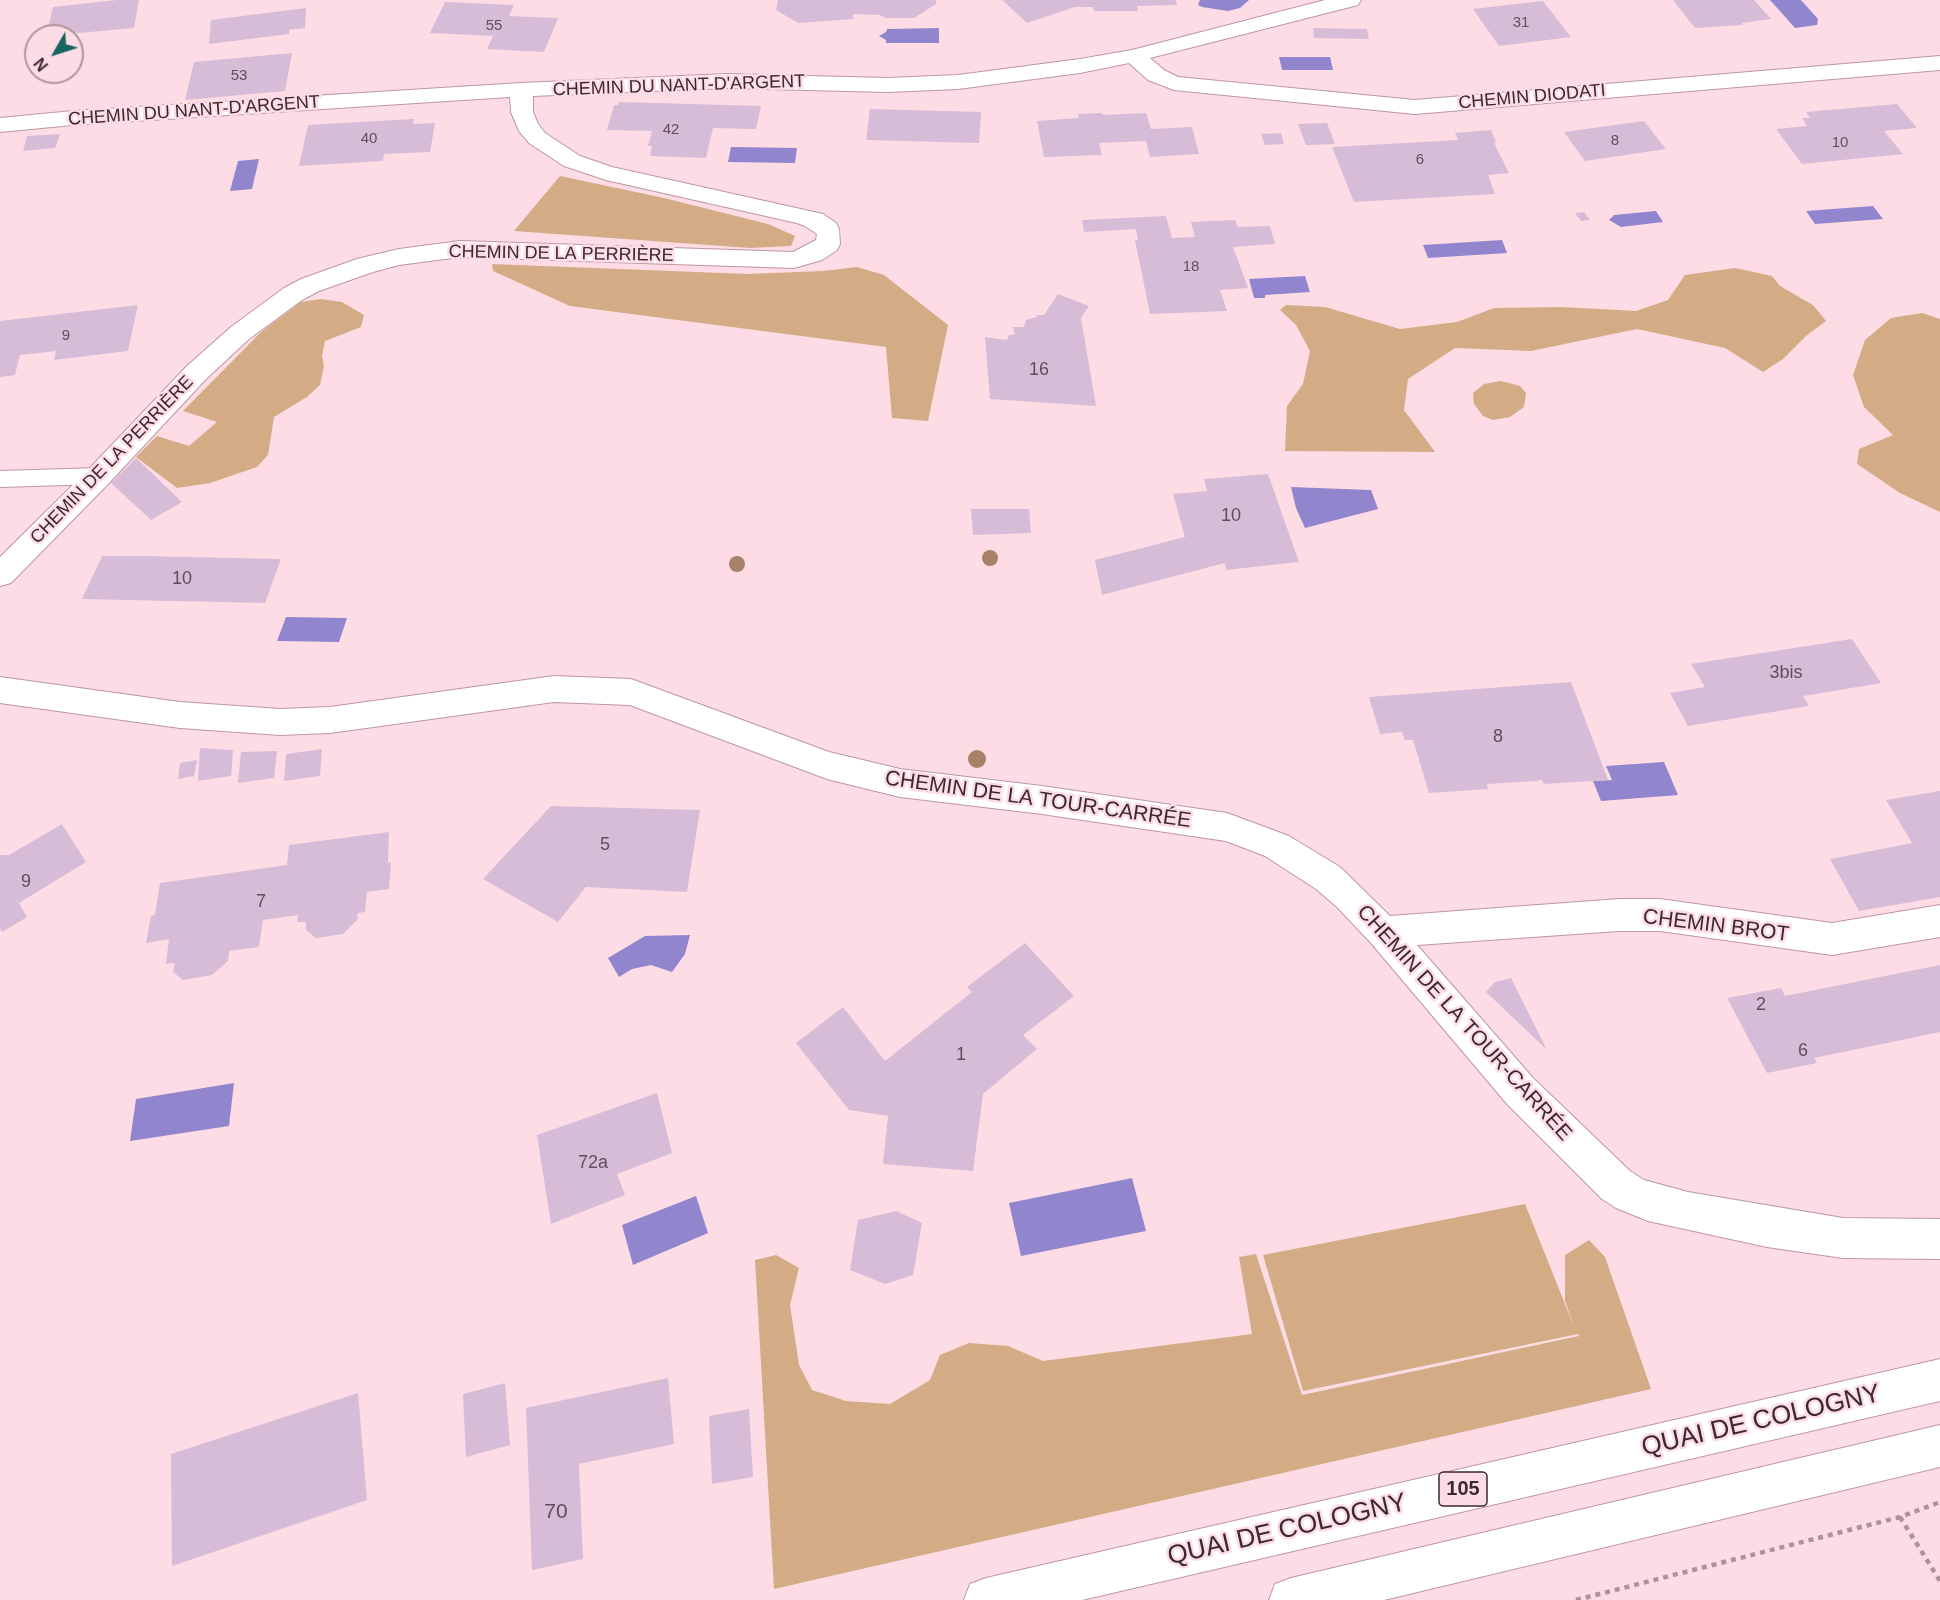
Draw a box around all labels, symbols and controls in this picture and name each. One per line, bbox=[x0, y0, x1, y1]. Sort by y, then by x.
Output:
house number: 31 bbox=[1513, 14, 1529, 32]
house number: 55 bbox=[486, 17, 502, 35]
north arrow bbox=[24, 24, 84, 84]
text: N bbox=[31, 55, 51, 74]
house number: 53 bbox=[231, 67, 247, 85]
street label: CHEMIN DU NANT-D'ARGENT bbox=[552, 71, 806, 101]
street label: CHEMIN DIODATI bbox=[1458, 80, 1606, 114]
street label: CHEMIN DU NANT-D'ARGENT bbox=[67, 91, 321, 131]
house number: 42 bbox=[663, 121, 679, 139]
house number: 40 bbox=[361, 130, 377, 148]
house number: 8 bbox=[1611, 132, 1619, 150]
house number: 10 bbox=[1832, 134, 1848, 152]
house number: 6 bbox=[1416, 151, 1424, 169]
street label: CHEMIN DE LA PERRIÈRE bbox=[448, 241, 674, 267]
house number: 18 bbox=[1183, 258, 1199, 276]
house number: 9 bbox=[62, 327, 70, 345]
house number: 16 bbox=[1029, 359, 1049, 381]
street label: CHEMIN DE LA PERRIÈRE bbox=[26, 372, 198, 548]
house number: 10 bbox=[1221, 505, 1241, 527]
house number: 10 bbox=[172, 568, 192, 590]
house number: 3bis bbox=[1769, 662, 1803, 684]
house number: 8 bbox=[1493, 726, 1503, 748]
street label: CHEMIN DE LA TOUR-CARRÉE bbox=[883, 766, 1193, 834]
house number: 5 bbox=[600, 834, 610, 856]
house number: 9 bbox=[21, 871, 31, 893]
house number: 7 bbox=[256, 891, 266, 913]
street label: CHEMIN DE LA TOUR-CARRÉE bbox=[1351, 900, 1577, 1146]
street label: CHEMIN BROT bbox=[1642, 905, 1790, 947]
house number: 2 bbox=[1756, 994, 1766, 1016]
house number: 6 bbox=[1798, 1040, 1808, 1062]
house number: 1 bbox=[956, 1044, 966, 1066]
house number: 72a bbox=[578, 1152, 608, 1174]
street label: QUAI DE COLOGNY bbox=[1639, 1378, 1883, 1464]
road number: 105 bbox=[1439, 1472, 1487, 1506]
street label: QUAI DE COLOGNY bbox=[1165, 1487, 1409, 1573]
house number: 70 bbox=[544, 1499, 568, 1525]

